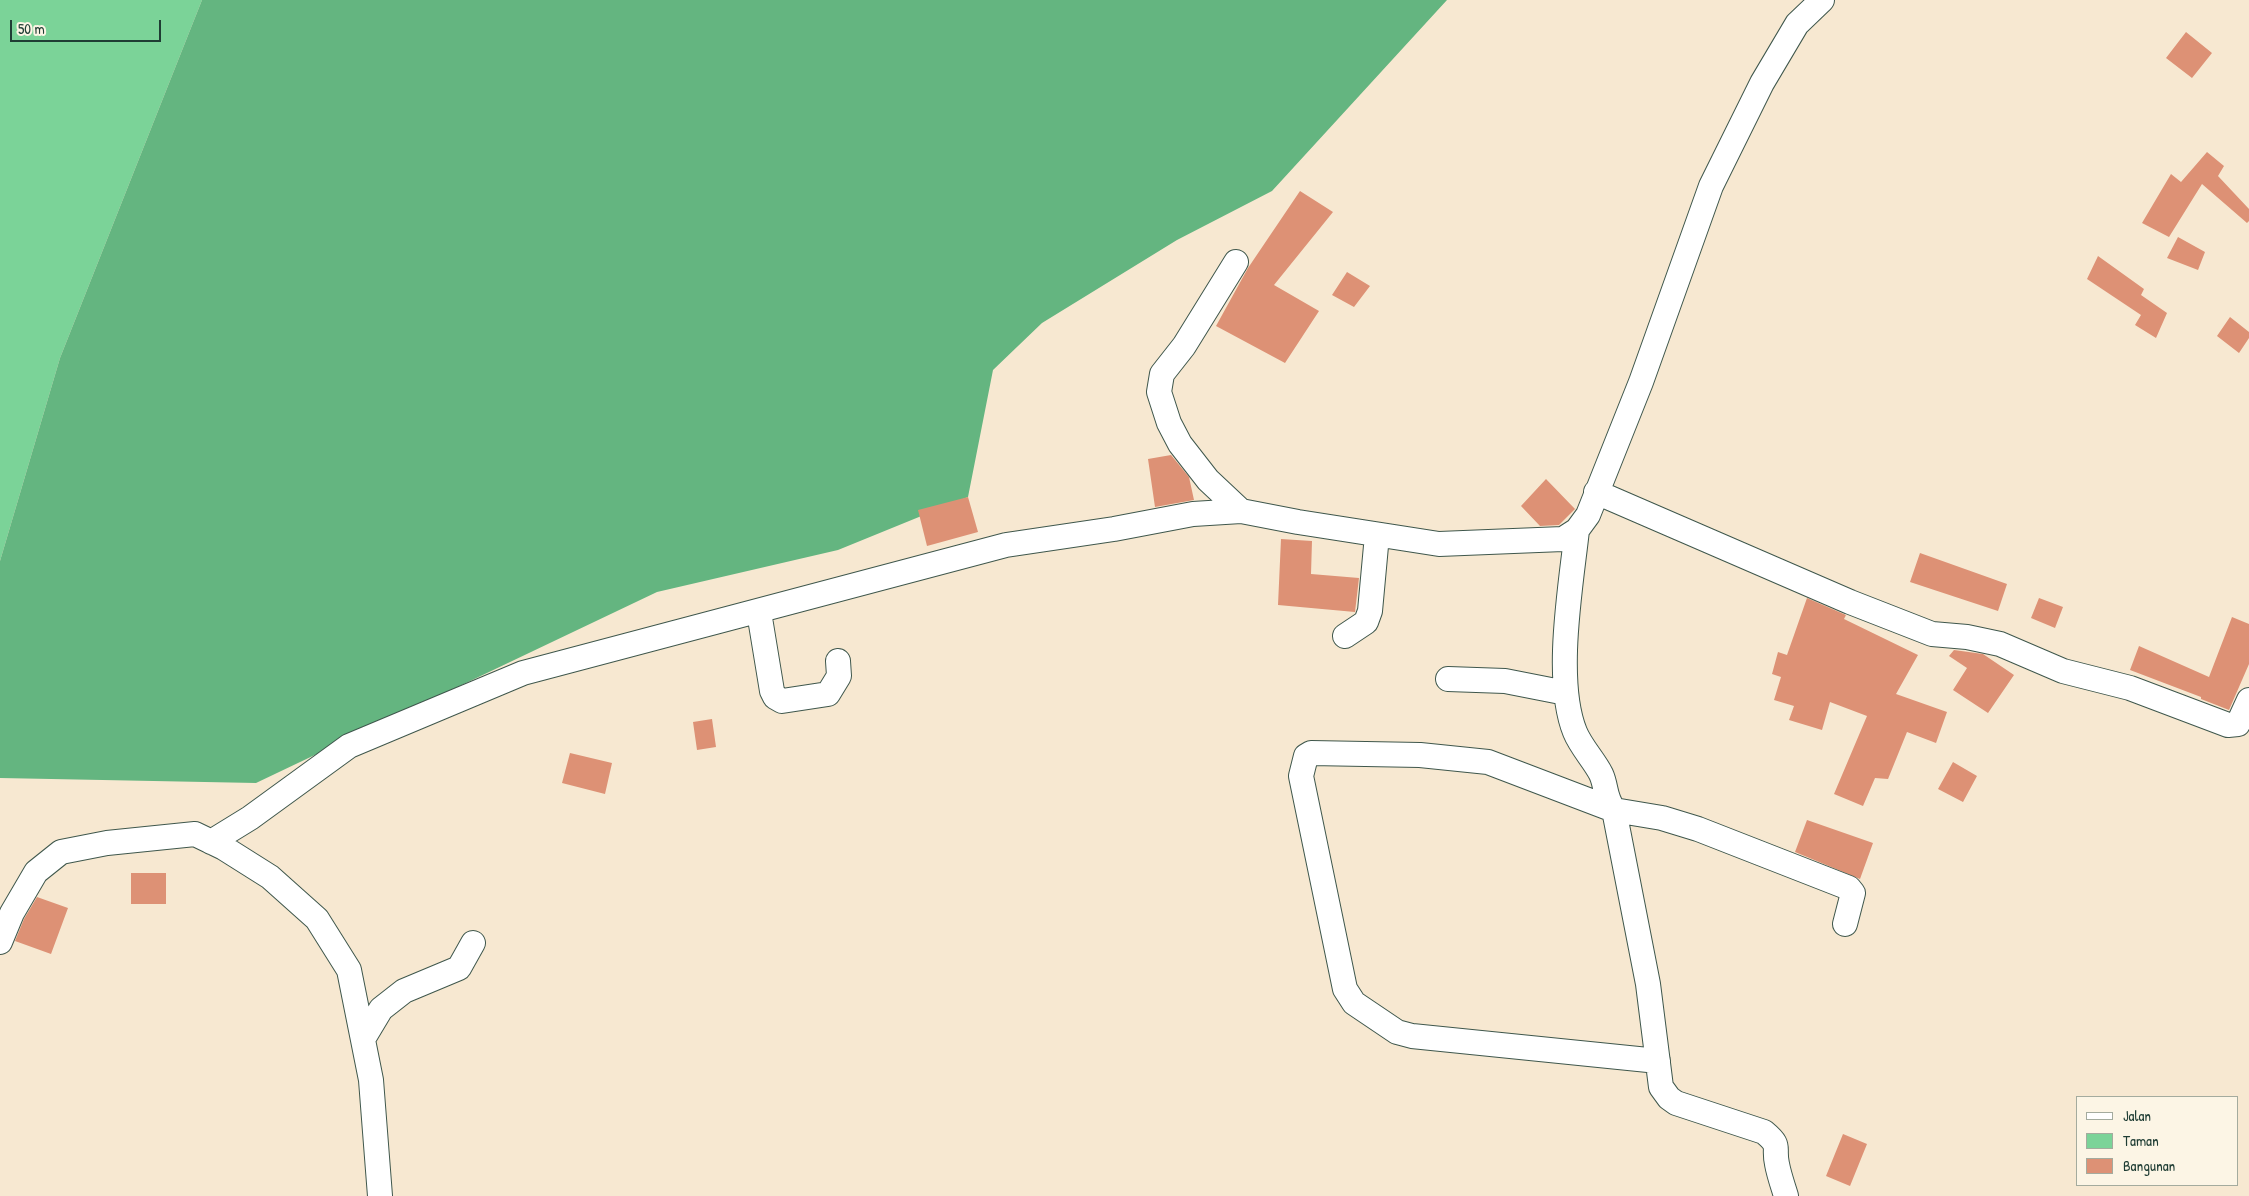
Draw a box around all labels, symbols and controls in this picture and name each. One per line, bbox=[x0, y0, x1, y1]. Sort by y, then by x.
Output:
scale bar bbox=[12, 10, 164, 42]
text: 50 m bbox=[18, 18, 45, 39]
legend bbox=[2076, 1096, 2239, 1186]
text: Jalan bbox=[2123, 1105, 2151, 1126]
text: Taman bbox=[2123, 1130, 2159, 1151]
text: Bangunan bbox=[2123, 1155, 2175, 1176]

